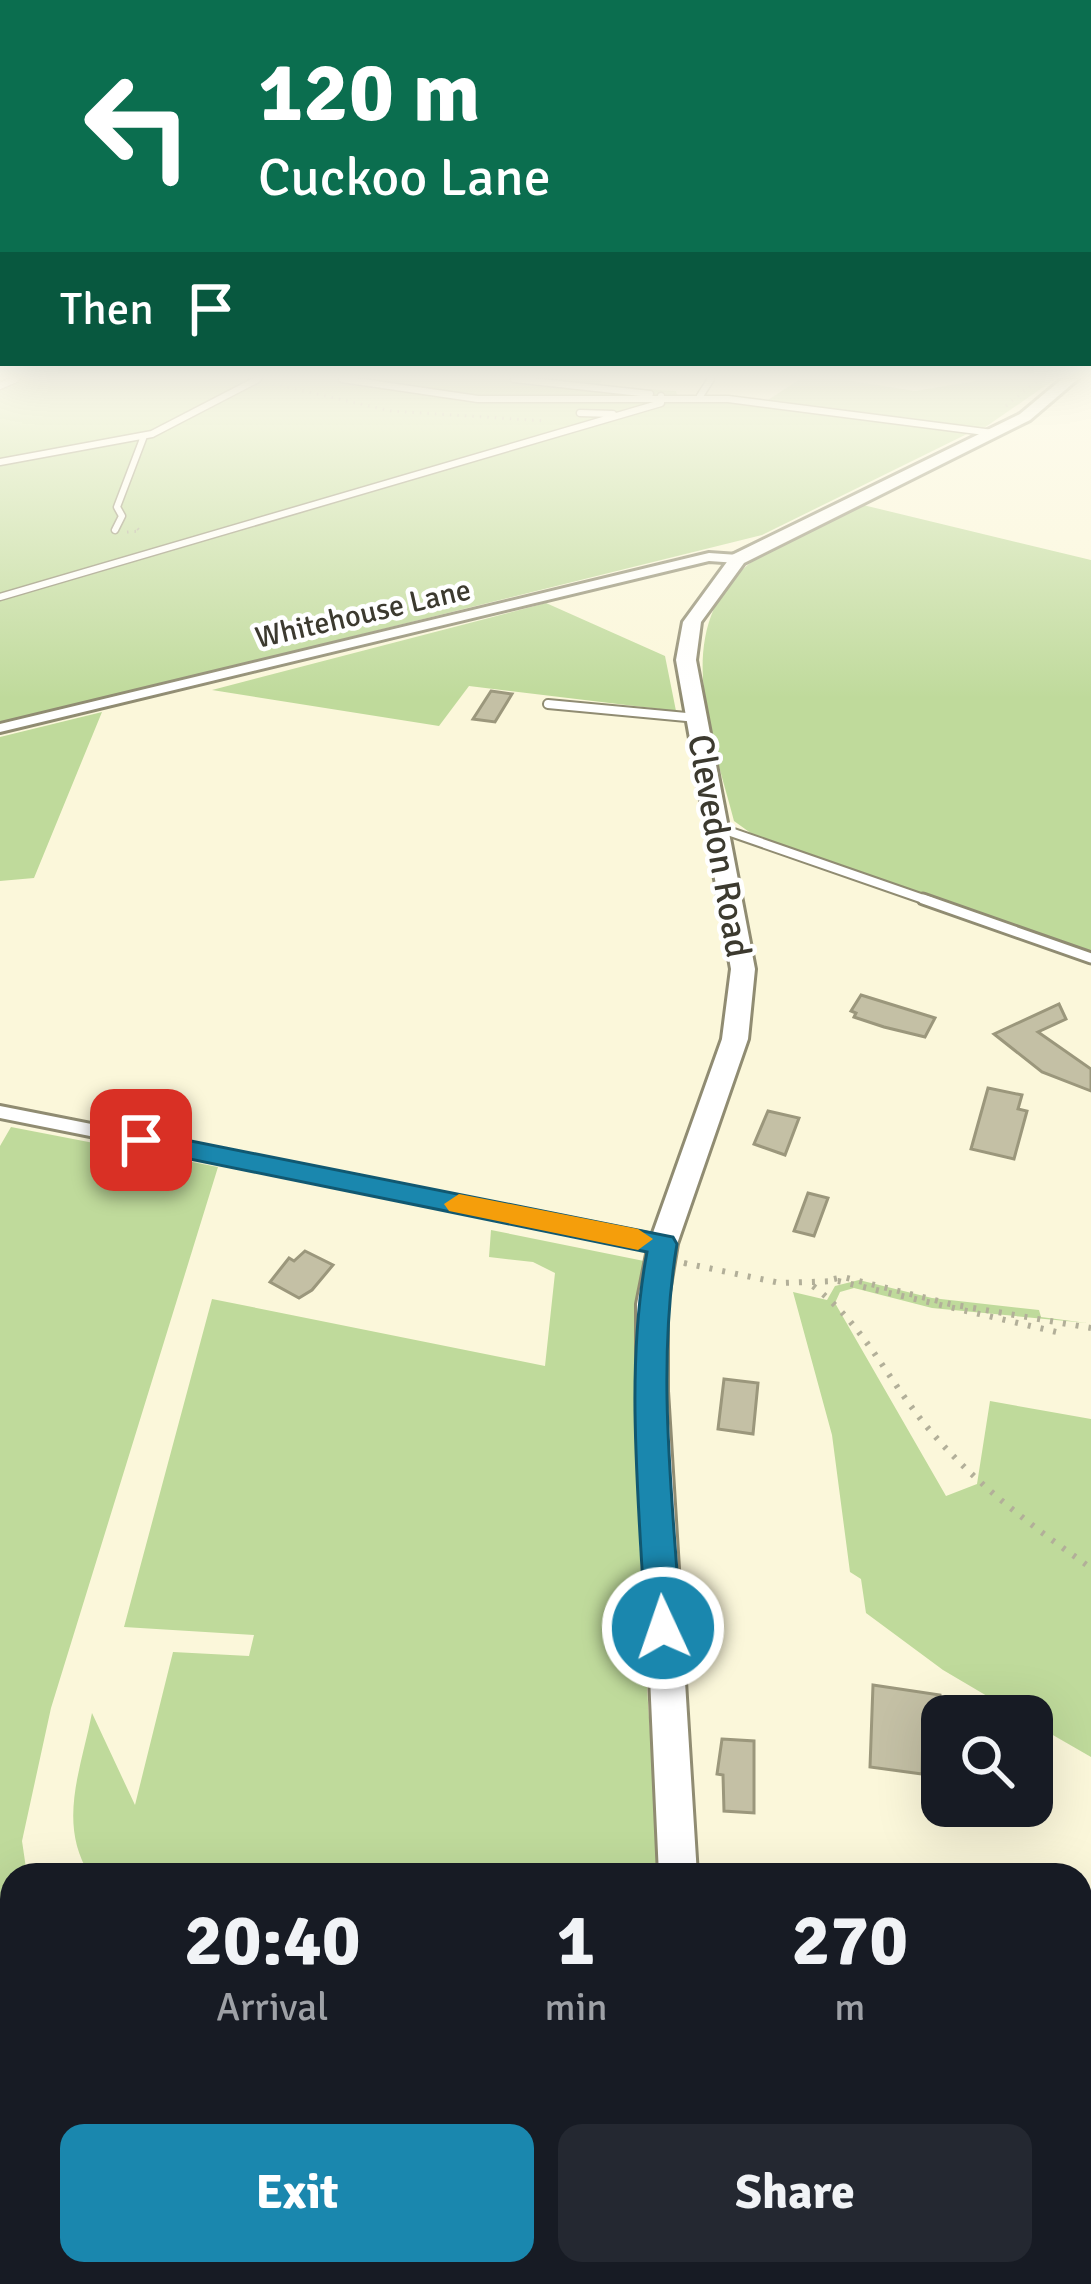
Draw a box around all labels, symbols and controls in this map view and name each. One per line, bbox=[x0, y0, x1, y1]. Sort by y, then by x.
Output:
text: 120 m bbox=[258, 41, 480, 145]
icon: left bbox=[60, 48, 216, 204]
text: Cuckoo Lane bbox=[258, 144, 551, 211]
icon: arrive bbox=[178, 276, 244, 342]
text: Then bbox=[60, 282, 154, 337]
street label: Whitehouse Lane bbox=[252, 571, 474, 657]
street label: Clevedon Road bbox=[677, 731, 761, 961]
pin bbox=[90, 1089, 192, 1191]
icon: arrive bbox=[108, 1107, 174, 1173]
position arrow bbox=[600, 1565, 726, 1691]
map controls bbox=[921, 1695, 1053, 1827]
button: search bbox=[921, 1695, 1053, 1827]
text: 20:40 bbox=[184, 1896, 361, 1985]
text: 1 bbox=[557, 1896, 595, 1985]
text: 270 bbox=[791, 1896, 908, 1985]
text: Arrival bbox=[216, 1983, 328, 2031]
text: min bbox=[545, 1983, 608, 2031]
text: m bbox=[834, 1983, 865, 2031]
button: Exit bbox=[60, 2124, 534, 2262]
button: Share bbox=[558, 2124, 1032, 2262]

